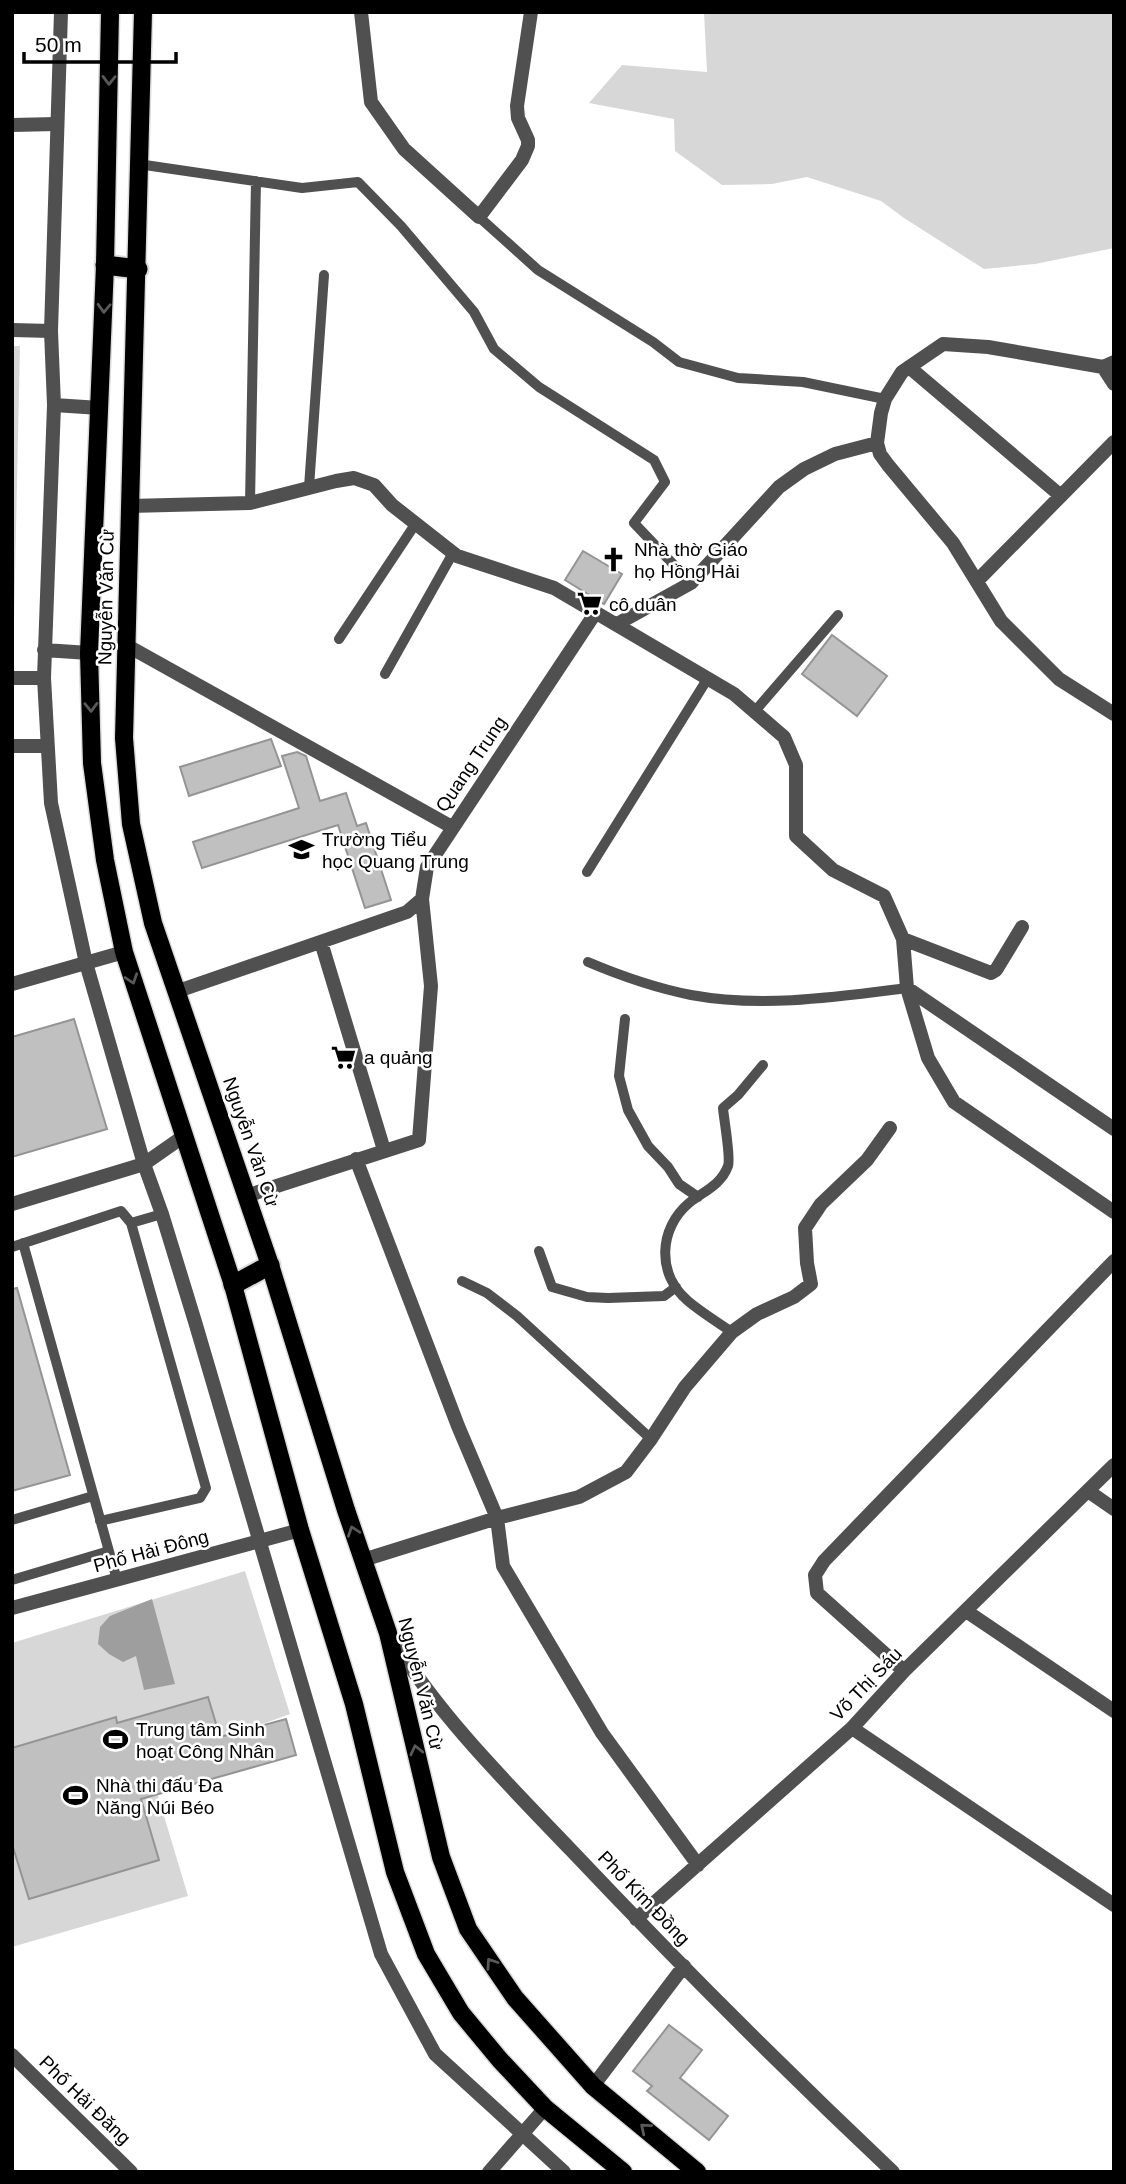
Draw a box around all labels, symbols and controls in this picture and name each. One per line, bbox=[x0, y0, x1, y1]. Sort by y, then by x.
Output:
scale bar bbox=[24, 21, 177, 65]
text: 50 m bbox=[35, 33, 82, 56]
one-way arrow bbox=[101, 76, 117, 86]
one-way arrow bbox=[96, 303, 111, 314]
street label: Nguyễn Văn Cừ bbox=[94, 528, 118, 665]
place label: Nhà thờ Giáo họ Hồng Hải bbox=[634, 539, 748, 582]
church icon: Nhà thờ Giáo họ Hồng Hải bbox=[600, 546, 628, 574]
supermarket icon: cô duân bbox=[575, 590, 603, 618]
place label: cô duân bbox=[609, 594, 677, 615]
one-way arrow bbox=[83, 701, 98, 712]
street label: Quang Trung bbox=[431, 712, 511, 816]
place label: Trường Tiểu học Quang Trung bbox=[322, 829, 469, 872]
school or university icon: Trường Tiểu học Quang Trung bbox=[288, 836, 316, 864]
one-way arrow bbox=[124, 973, 139, 985]
supermarket icon: a quảng bbox=[330, 1043, 358, 1071]
place label: a quảng bbox=[364, 1047, 433, 1068]
street label: Nguyễn Văn Cừ bbox=[219, 1074, 283, 1210]
street label: Phố Hải Đông bbox=[91, 1526, 211, 1576]
one-way arrow bbox=[347, 1526, 361, 1538]
street label: Nguyễn Văn Cừ bbox=[394, 1615, 448, 1753]
street label: Võ Thị Sáu bbox=[826, 1643, 906, 1725]
place label: Trung tâm Sinh hoạt Công Nhân bbox=[136, 1719, 274, 1762]
sports icon: Trung tâm Sinh hoạt Công Nhân bbox=[102, 1726, 130, 1754]
one-way arrow bbox=[410, 1744, 424, 1756]
place label: Nhà thi đấu Đa Năng Núi Béo bbox=[96, 1775, 223, 1818]
sports icon: Nhà thi đấu Đa Năng Núi Béo bbox=[62, 1782, 90, 1810]
street label: Phố Kim Đồng bbox=[594, 1847, 694, 1949]
one-way arrow bbox=[486, 1957, 499, 1970]
street label: Phố Hải Đăng bbox=[35, 2051, 135, 2149]
one-way arrow bbox=[640, 2124, 652, 2137]

